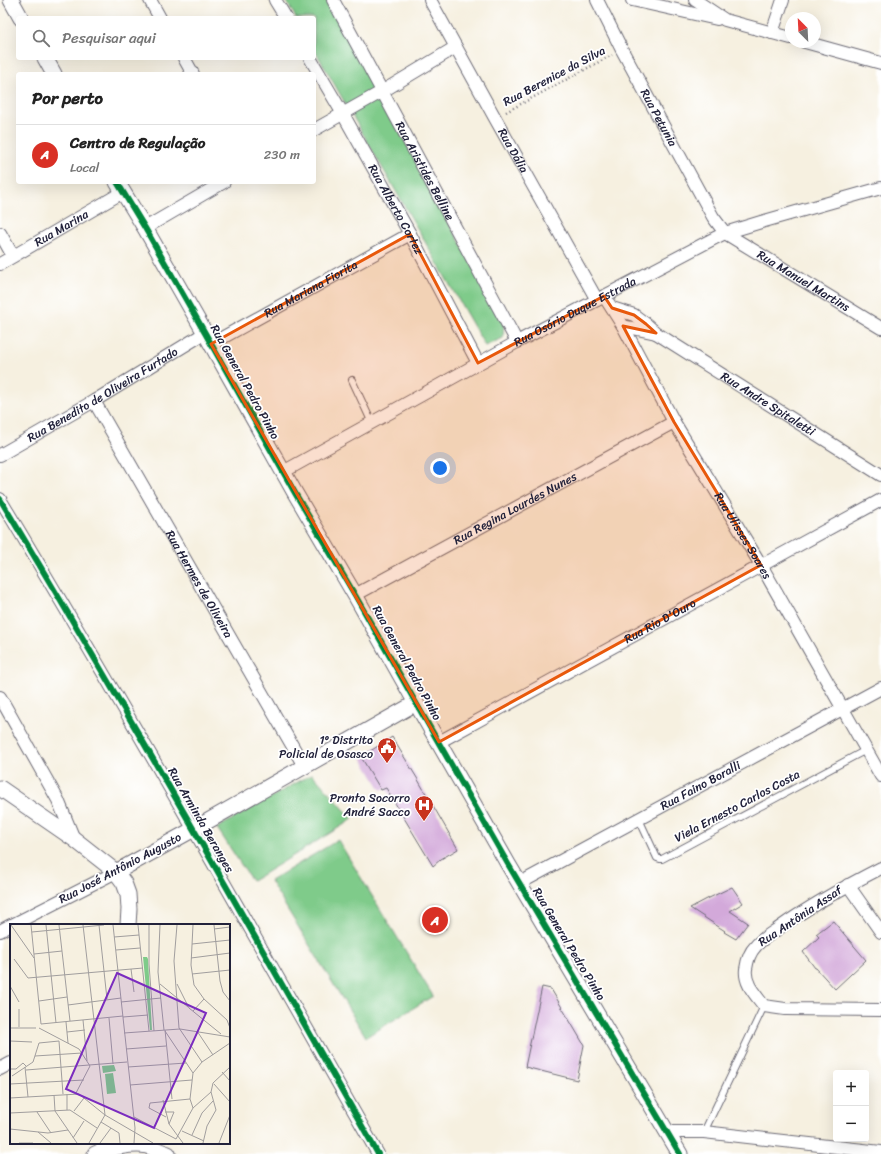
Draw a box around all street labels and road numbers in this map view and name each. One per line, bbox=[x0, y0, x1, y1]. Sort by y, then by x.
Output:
street label: Rua Berenice da Silva bbox=[499, 40, 609, 112]
street label: Rua Petunia bbox=[634, 85, 684, 151]
street label: Rua Aristides Belline bbox=[389, 117, 461, 224]
street label: Rua Dália bbox=[492, 124, 535, 177]
street label: Rua Alberto Cortez bbox=[362, 160, 430, 259]
street label: Rua Marina bbox=[30, 203, 94, 253]
street label: Rua Manuel Martins bbox=[753, 244, 854, 318]
street label: Rua Mariana Fiorita bbox=[260, 254, 362, 324]
street label: Rua Osório Duque Estrada bbox=[510, 270, 640, 353]
street label: Rua General Pedro Pinho bbox=[204, 320, 286, 444]
street label: Rua Benedito de Oliveira Furtado bbox=[23, 341, 182, 448]
street label: Rua Andre Spitaletti bbox=[716, 365, 820, 442]
street label: Rua Regina Lourdes Nunes bbox=[449, 465, 581, 551]
street label: Rua Ulisses Soares bbox=[708, 488, 778, 583]
street label: Rua Hermes de Oliveira bbox=[159, 526, 239, 642]
street label: Rua Rio D'Ouro bbox=[620, 592, 700, 650]
street label: Rua General Pedro Pinho bbox=[366, 601, 448, 725]
street label: Rua Faino Boralli bbox=[656, 754, 745, 816]
street label: Rua Arminda Beranges bbox=[162, 763, 241, 877]
street label: Viela Ernesto Carlos Costa bbox=[670, 763, 804, 849]
street label: Rua José Antônio Augusto bbox=[55, 826, 185, 910]
street label: Rua Antônia Assaf bbox=[753, 879, 848, 952]
street label: Rua General Pedro Pinho bbox=[526, 883, 612, 1005]

